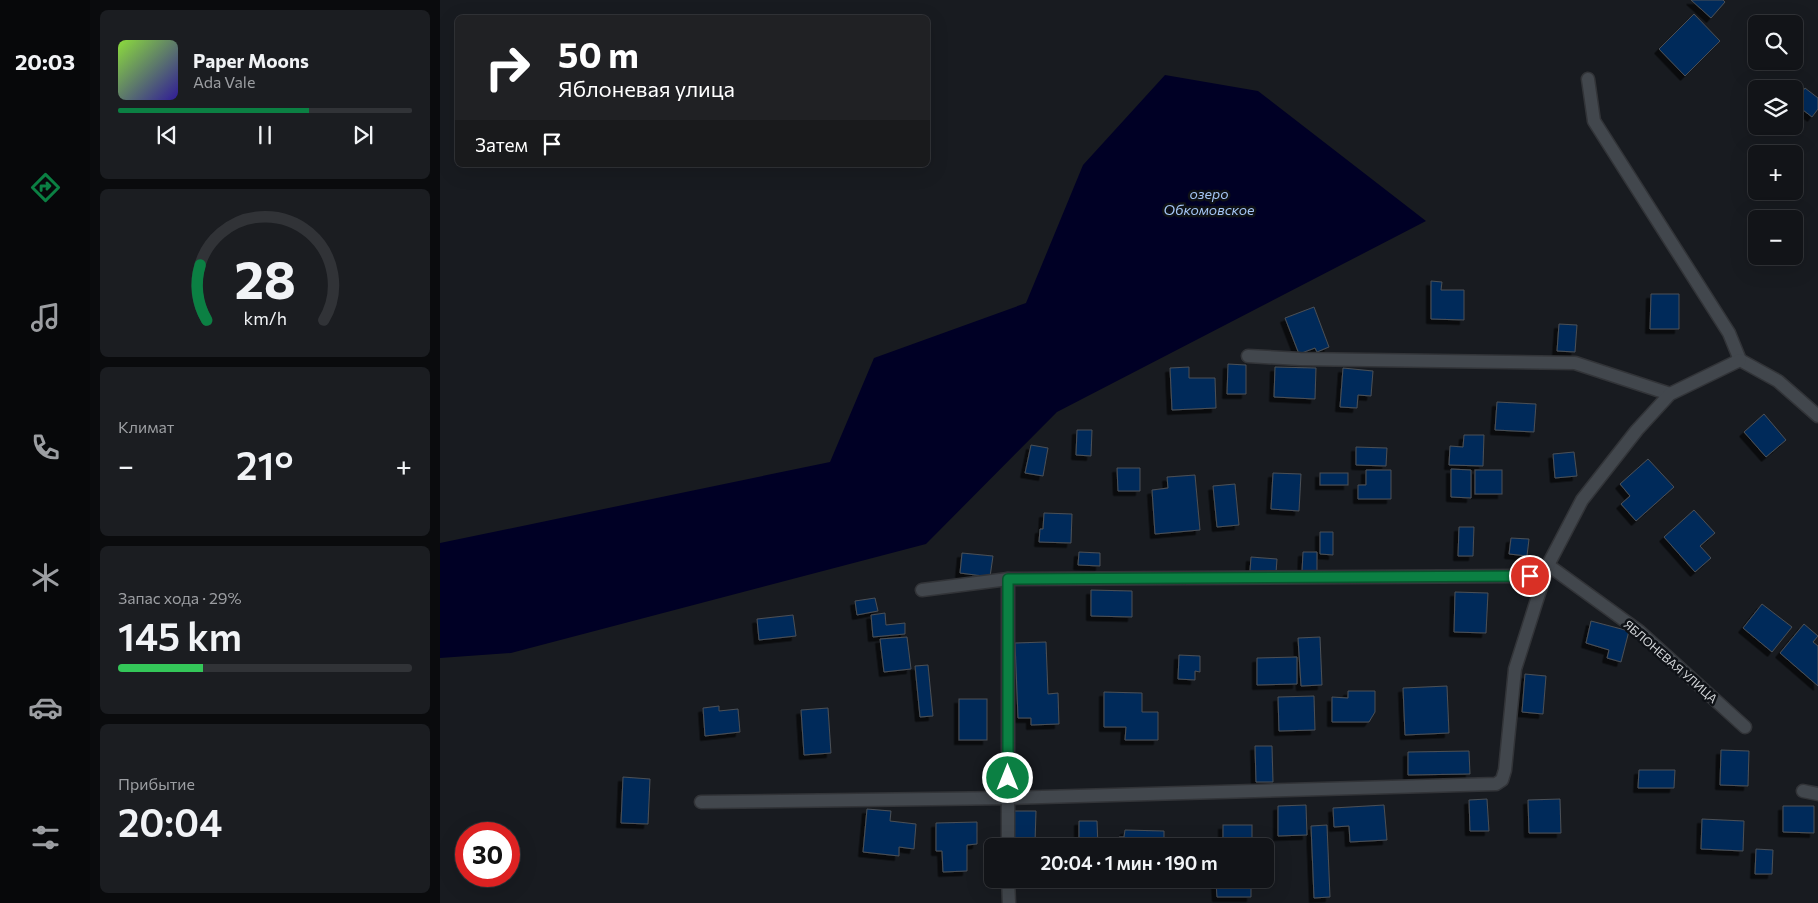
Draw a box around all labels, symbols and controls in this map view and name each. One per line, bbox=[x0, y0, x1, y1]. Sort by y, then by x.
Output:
map controls bbox=[1748, 15, 1803, 265]
button: search bbox=[1748, 15, 1803, 70]
text: 50 m bbox=[558, 32, 639, 75]
icon: right bbox=[475, 35, 540, 100]
text: 20:03 bbox=[15, 48, 75, 75]
text: Paper Moons bbox=[193, 49, 309, 72]
text: Ada Vale bbox=[193, 72, 255, 91]
text: Яблоневая улица bbox=[558, 75, 735, 102]
button: layers bbox=[1748, 80, 1803, 135]
icon: previous bbox=[153, 121, 181, 149]
icon: pause bbox=[251, 121, 279, 149]
icon: next bbox=[349, 121, 377, 149]
icon: arrive bbox=[538, 130, 566, 158]
text: Затем bbox=[475, 133, 528, 156]
button: + bbox=[1748, 145, 1803, 200]
icon: directions bbox=[28, 170, 63, 205]
water label: озеро Обкомовское bbox=[1163, 185, 1255, 218]
button: − bbox=[1748, 210, 1803, 265]
text: 28 bbox=[234, 246, 296, 310]
icon: music bbox=[28, 300, 63, 335]
text: km/h bbox=[243, 307, 287, 329]
text: Климат bbox=[118, 417, 174, 436]
icon: phone bbox=[28, 430, 63, 465]
text: 21° bbox=[236, 441, 293, 488]
text: − bbox=[118, 448, 134, 482]
text: + bbox=[396, 448, 412, 482]
pin bbox=[1509, 555, 1551, 597]
icon: climate bbox=[28, 560, 63, 595]
icon: arrive bbox=[1516, 562, 1544, 590]
text: Запас хода · 29% bbox=[118, 588, 242, 607]
text: 145 km bbox=[118, 612, 242, 659]
street label: ЯБЛОНЕВАЯ УЛИЦА bbox=[1621, 617, 1721, 705]
icon: car bbox=[28, 690, 63, 725]
position arrow bbox=[981, 751, 1033, 803]
text: Прибытие bbox=[118, 774, 195, 793]
text: 20:04 bbox=[118, 798, 222, 845]
icon: filters bbox=[28, 820, 63, 855]
speed limit sign: 30 bbox=[455, 822, 520, 887]
text: 20:04 · 1 мин · 190 m bbox=[1040, 851, 1218, 874]

